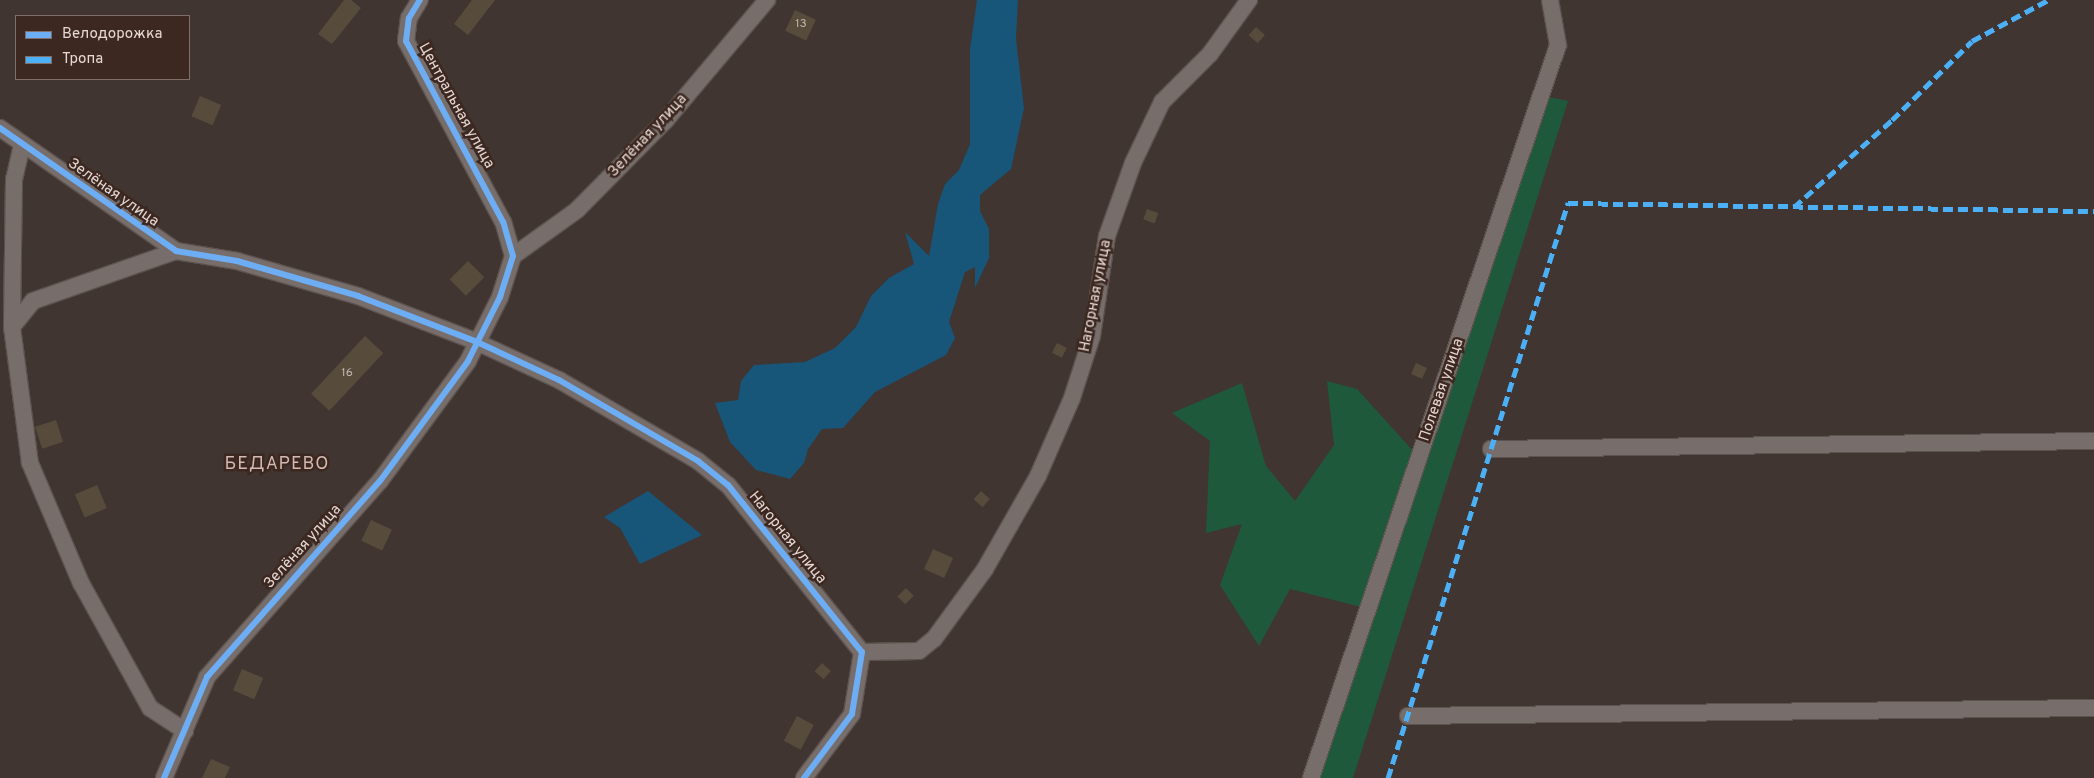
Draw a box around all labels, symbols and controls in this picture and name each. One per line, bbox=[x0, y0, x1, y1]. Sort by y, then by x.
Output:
legend bbox=[15, 15, 190, 80]
house number: 13 bbox=[795, 18, 807, 32]
text: Велодорожка bbox=[62, 25, 162, 44]
street label: Центральная улица bbox=[414, 40, 498, 172]
text: Тропа bbox=[62, 50, 103, 69]
street label: Зелёная улица bbox=[605, 91, 691, 181]
street label: Зелёная улица bbox=[64, 155, 162, 231]
street label: Нагорная улица bbox=[1076, 239, 1116, 353]
street label: Полевая улица bbox=[1416, 336, 1468, 444]
house number: 16 bbox=[341, 367, 353, 381]
district label: БЕДАРЕВО bbox=[224, 454, 330, 476]
street label: Нагорная улица bbox=[744, 488, 830, 588]
street label: Зелёная улица bbox=[260, 501, 346, 593]

